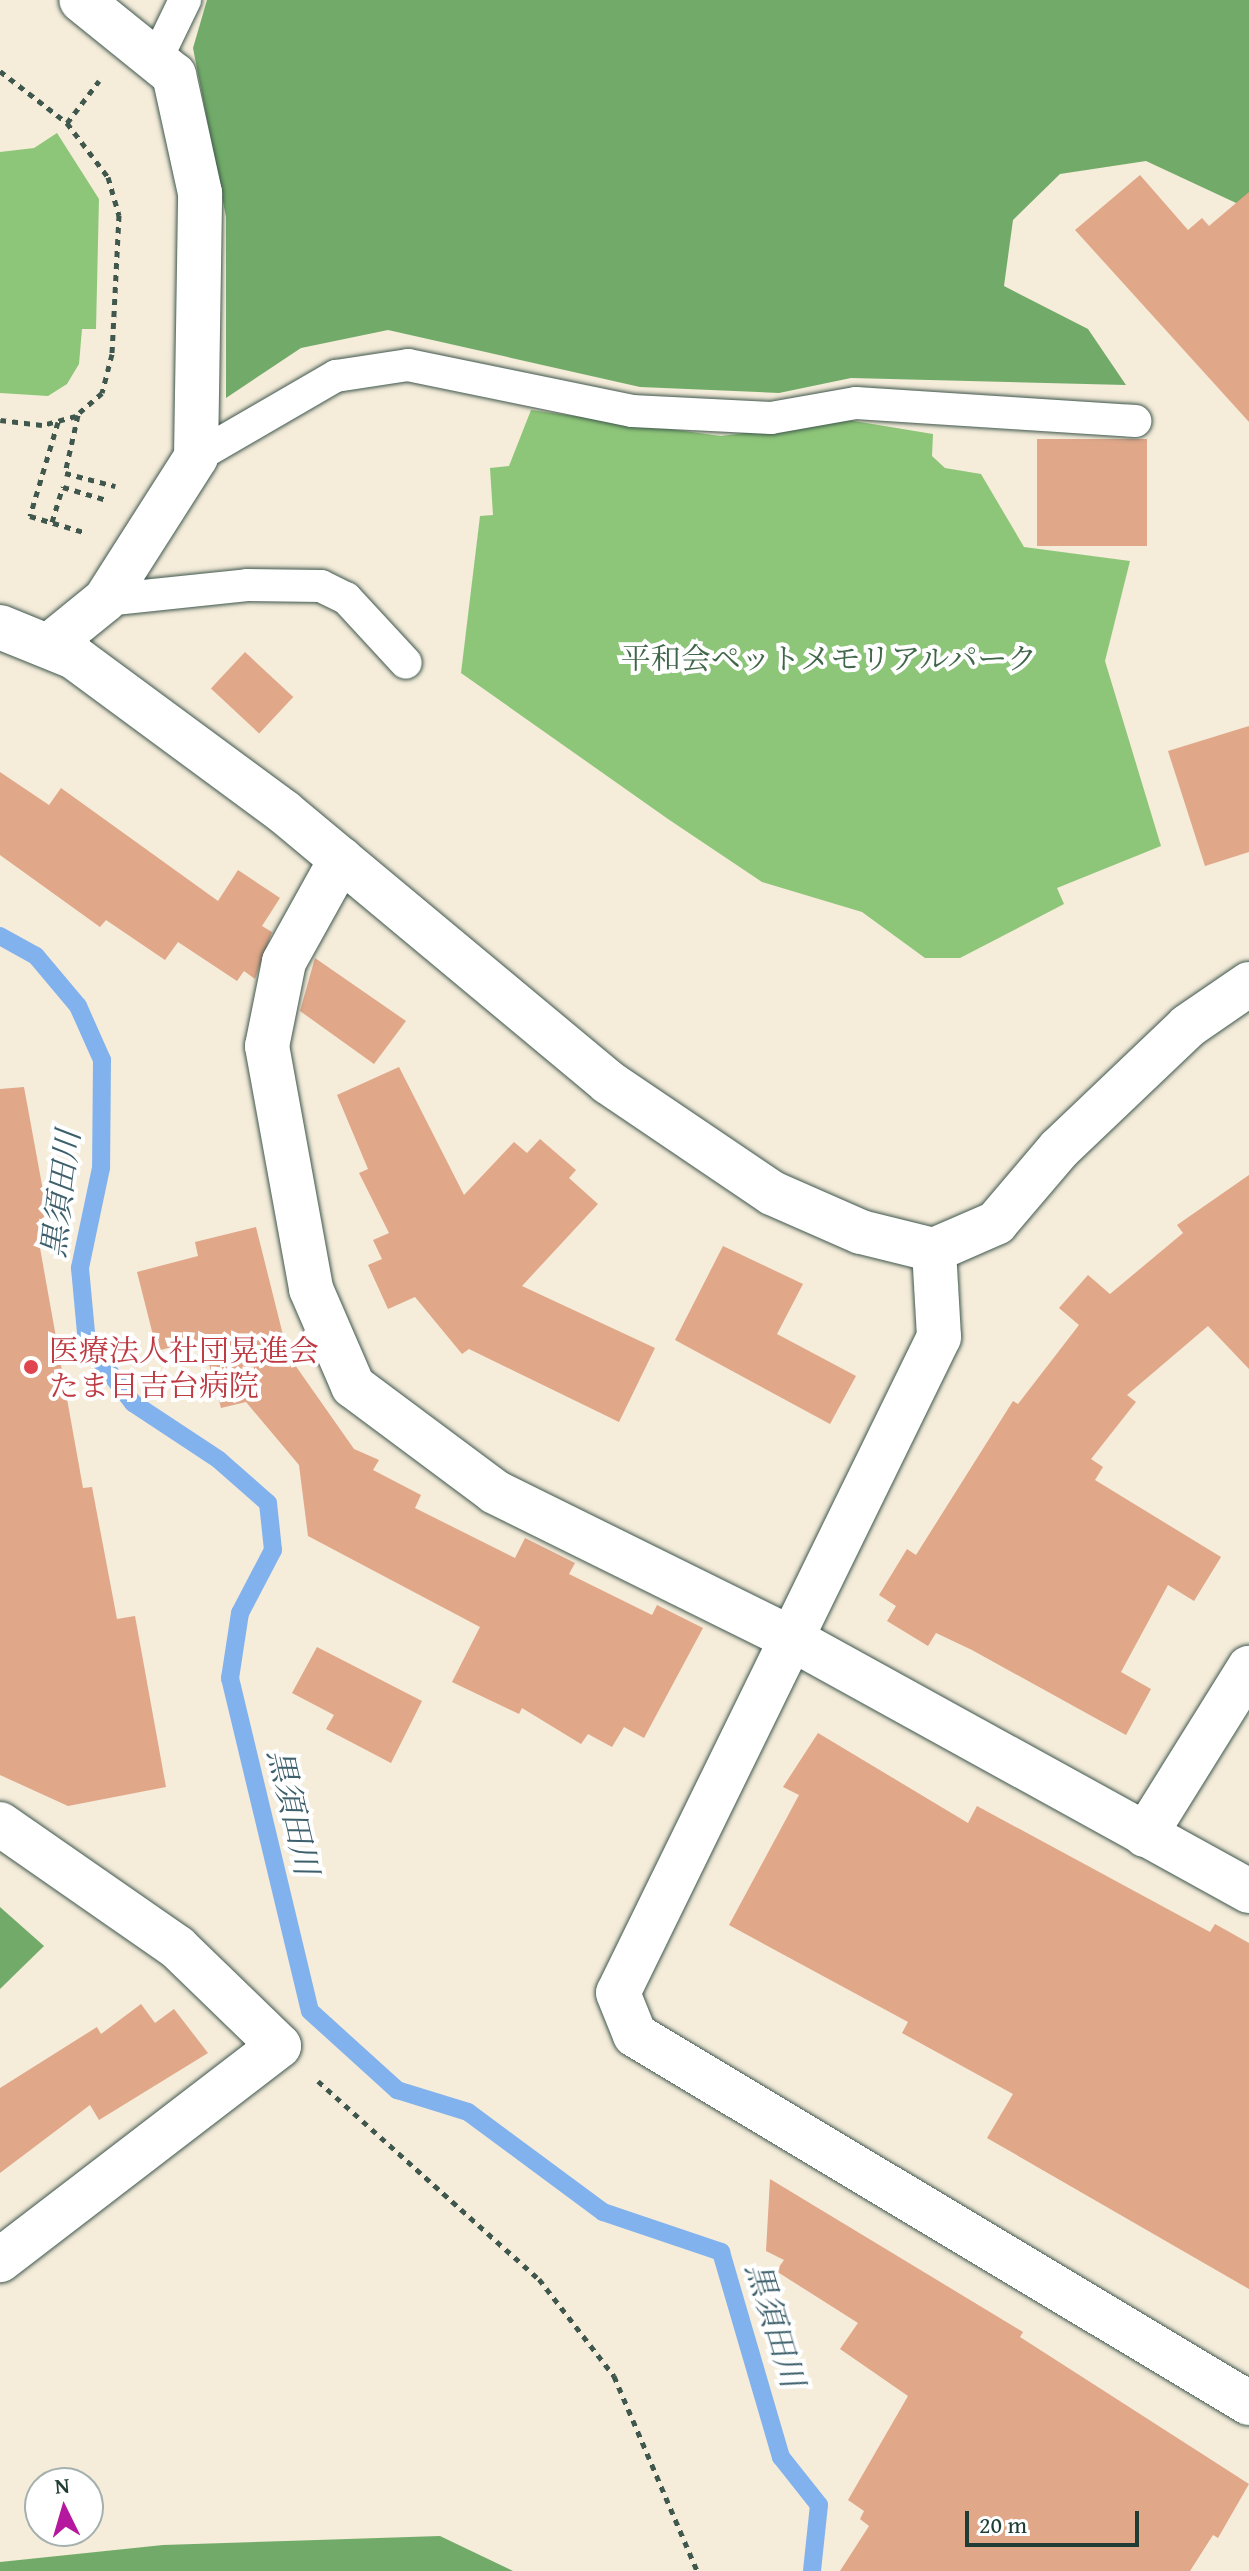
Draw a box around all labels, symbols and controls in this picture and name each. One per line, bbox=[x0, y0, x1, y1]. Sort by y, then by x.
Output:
park label: 平和会ペットメモリアルパーク bbox=[619, 640, 1039, 676]
water label: 黒須田川 bbox=[34, 1128, 88, 1260]
place label: 医療法人社団晃進会 たま日吉台病院 bbox=[49, 1332, 319, 1402]
marker: 医療法人社団晃進会 たま日吉台病院 bbox=[20, 1356, 42, 1378]
water label: 黒須田川 bbox=[260, 1745, 326, 1879]
water label: 黒須田川 bbox=[738, 2258, 812, 2392]
north arrow bbox=[24, 2467, 104, 2547]
text: N bbox=[53, 2469, 71, 2502]
scale bar bbox=[969, 2495, 1143, 2545]
text: 20 m bbox=[979, 2507, 1027, 2542]

